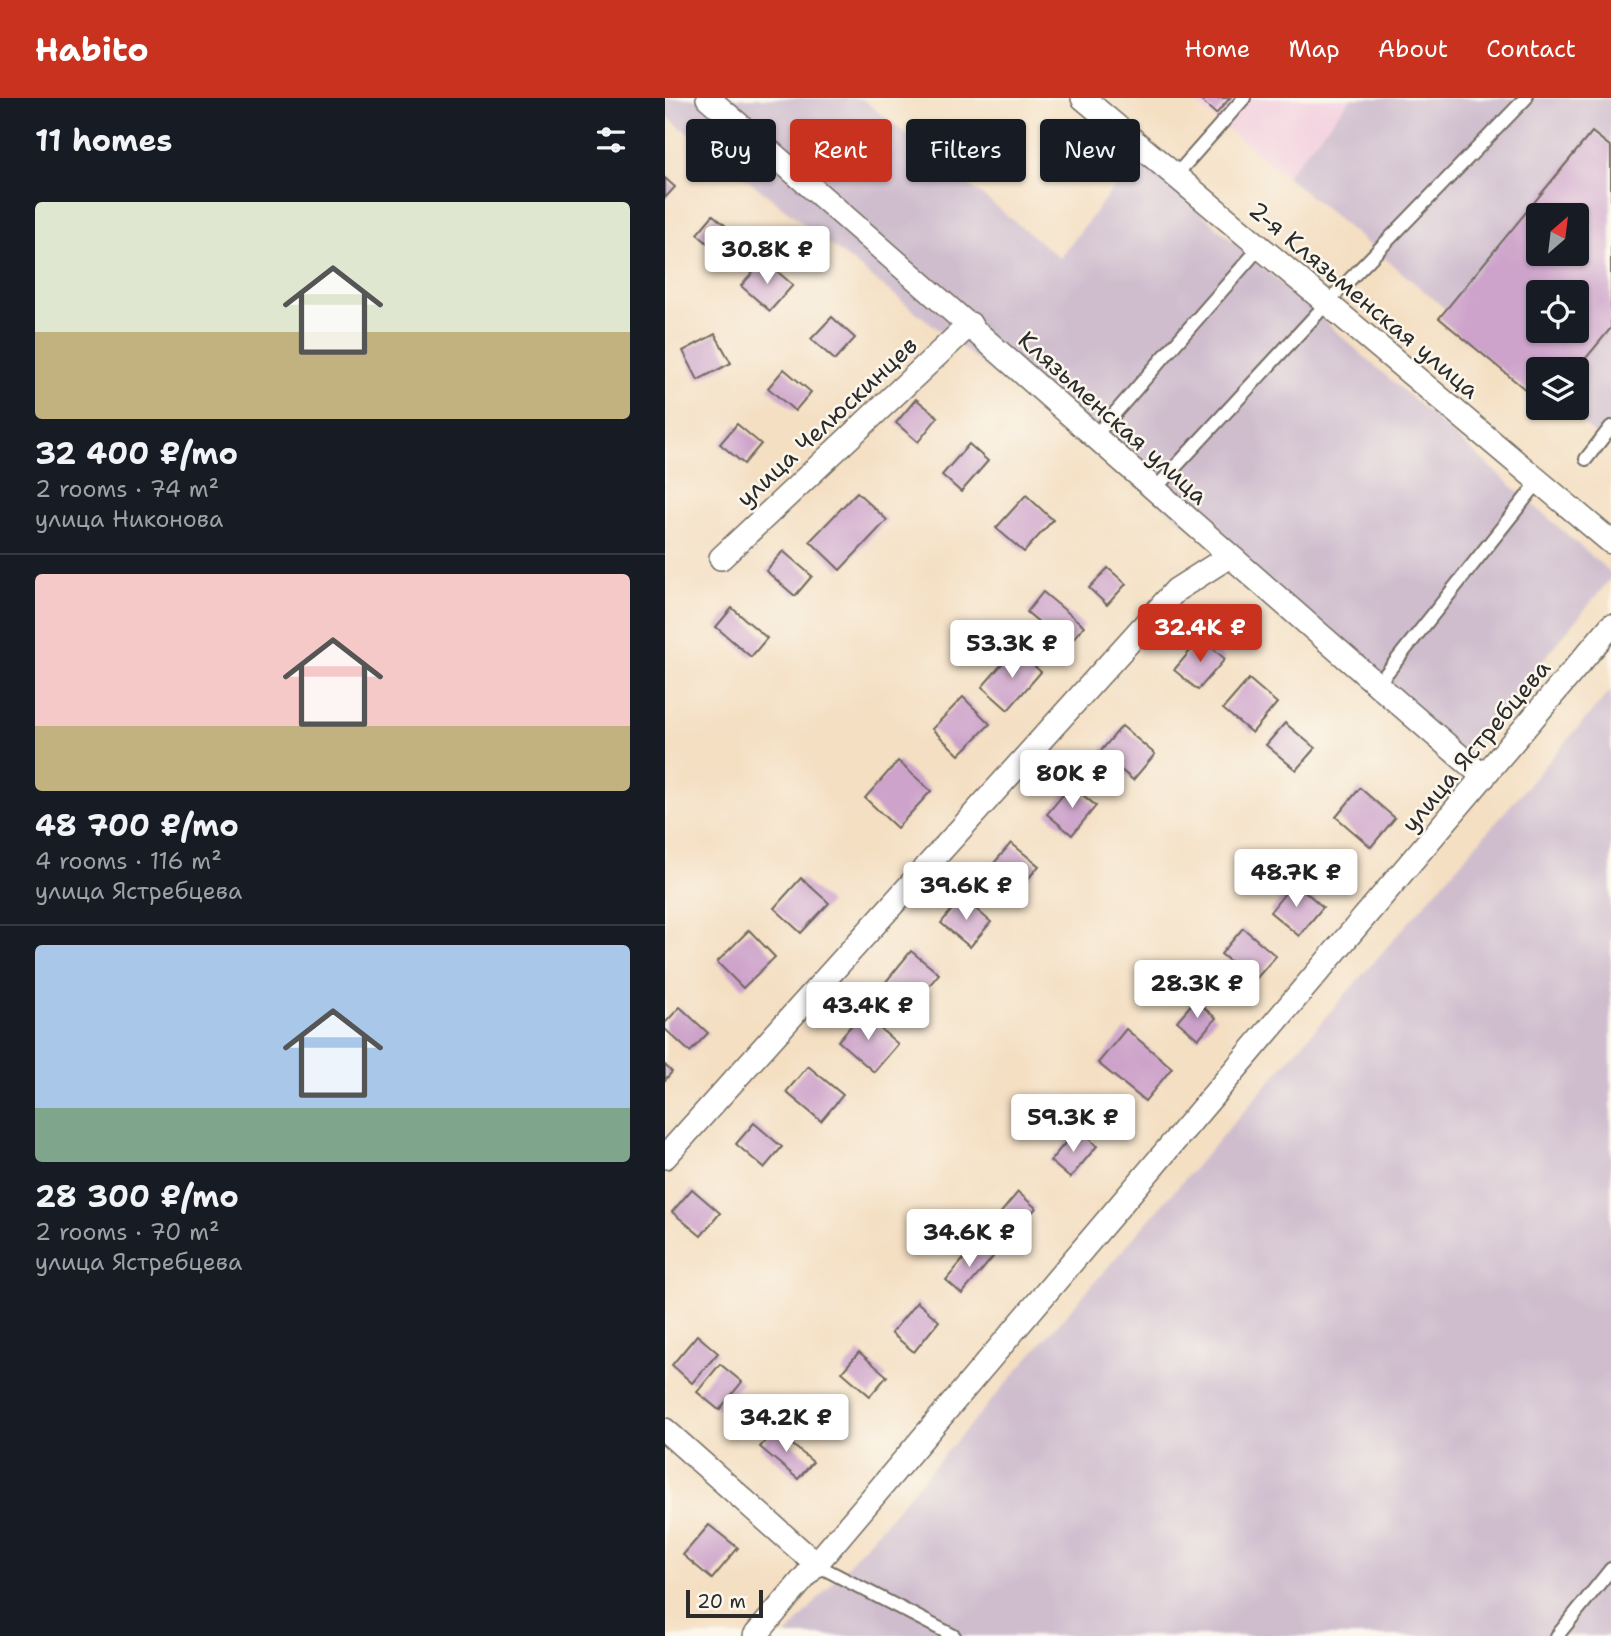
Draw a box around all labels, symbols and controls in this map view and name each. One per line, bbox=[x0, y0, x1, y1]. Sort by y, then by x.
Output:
text: Habito bbox=[35, 27, 149, 72]
text: Home bbox=[1184, 33, 1250, 65]
text: Map bbox=[1288, 33, 1340, 65]
text: About bbox=[1378, 33, 1448, 65]
text: Contact bbox=[1486, 33, 1576, 65]
chip: Buy bbox=[686, 119, 776, 182]
chip: Rent bbox=[790, 119, 892, 182]
chip: Filters bbox=[906, 119, 1026, 182]
chip: New bbox=[1040, 119, 1140, 182]
text: 11 homes bbox=[35, 120, 172, 161]
icon: filters bbox=[592, 121, 630, 159]
street label: 2-я Клязьменская улица bbox=[1242, 194, 1486, 406]
north arrow bbox=[1526, 203, 1589, 266]
map controls bbox=[1526, 203, 1589, 420]
pin: 30.8K ₽ bbox=[702, 226, 832, 286]
text: 30.8K ₽ bbox=[721, 234, 813, 264]
icon: home bbox=[270, 247, 396, 373]
button: locate bbox=[1526, 280, 1589, 343]
street label: Клязьменская улица bbox=[1011, 324, 1215, 512]
street label: улица Челюскинцев bbox=[730, 330, 924, 514]
button: layers bbox=[1526, 357, 1589, 420]
text: 32 400 ₽/mo bbox=[35, 433, 238, 474]
text: 2 rooms · 74 m² bbox=[35, 474, 219, 504]
text: улица Никонова bbox=[35, 504, 223, 534]
pin: 32.4K ₽ bbox=[1135, 604, 1265, 664]
text: 32.4K ₽ bbox=[1154, 612, 1246, 642]
icon: home bbox=[270, 619, 396, 745]
pin: 53.3K ₽ bbox=[947, 620, 1077, 680]
text: 53.3K ₽ bbox=[966, 628, 1058, 658]
street label: улица Ястребцева bbox=[1394, 653, 1558, 839]
pin: 80K ₽ bbox=[1023, 750, 1121, 810]
text: 80K ₽ bbox=[1036, 758, 1108, 788]
text: 48 700 ₽/mo bbox=[35, 805, 239, 846]
text: 4 rooms · 116 m² bbox=[35, 846, 222, 876]
pin: 48.7K ₽ bbox=[1231, 850, 1361, 909]
text: 48.7K ₽ bbox=[1250, 857, 1342, 887]
pin: 39.6K ₽ bbox=[901, 862, 1031, 922]
text: 39.6K ₽ bbox=[919, 870, 1013, 900]
text: улица Ястребцева bbox=[35, 876, 242, 906]
pin: 28.3K ₽ bbox=[1132, 960, 1262, 1020]
text: 28.3K ₽ bbox=[1150, 968, 1244, 998]
pin: 43.4K ₽ bbox=[803, 982, 933, 1042]
icon: home bbox=[270, 990, 396, 1116]
text: 43.4K ₽ bbox=[822, 990, 914, 1020]
pin: 59.3K ₽ bbox=[1008, 1094, 1138, 1154]
text: 59.3K ₽ bbox=[1027, 1102, 1119, 1132]
text: 28 300 ₽/mo bbox=[35, 1176, 239, 1217]
pin: 34.6K ₽ bbox=[904, 1210, 1034, 1269]
text: 2 rooms · 70 m² bbox=[35, 1217, 220, 1247]
text: 34.6K ₽ bbox=[923, 1217, 1015, 1247]
text: улица Ястребцева bbox=[35, 1247, 242, 1277]
pin: 34.2K ₽ bbox=[721, 1394, 851, 1454]
text: 34.2K ₽ bbox=[740, 1402, 832, 1432]
scale bar bbox=[686, 1587, 763, 1619]
text: 20 m bbox=[697, 1589, 746, 1614]

